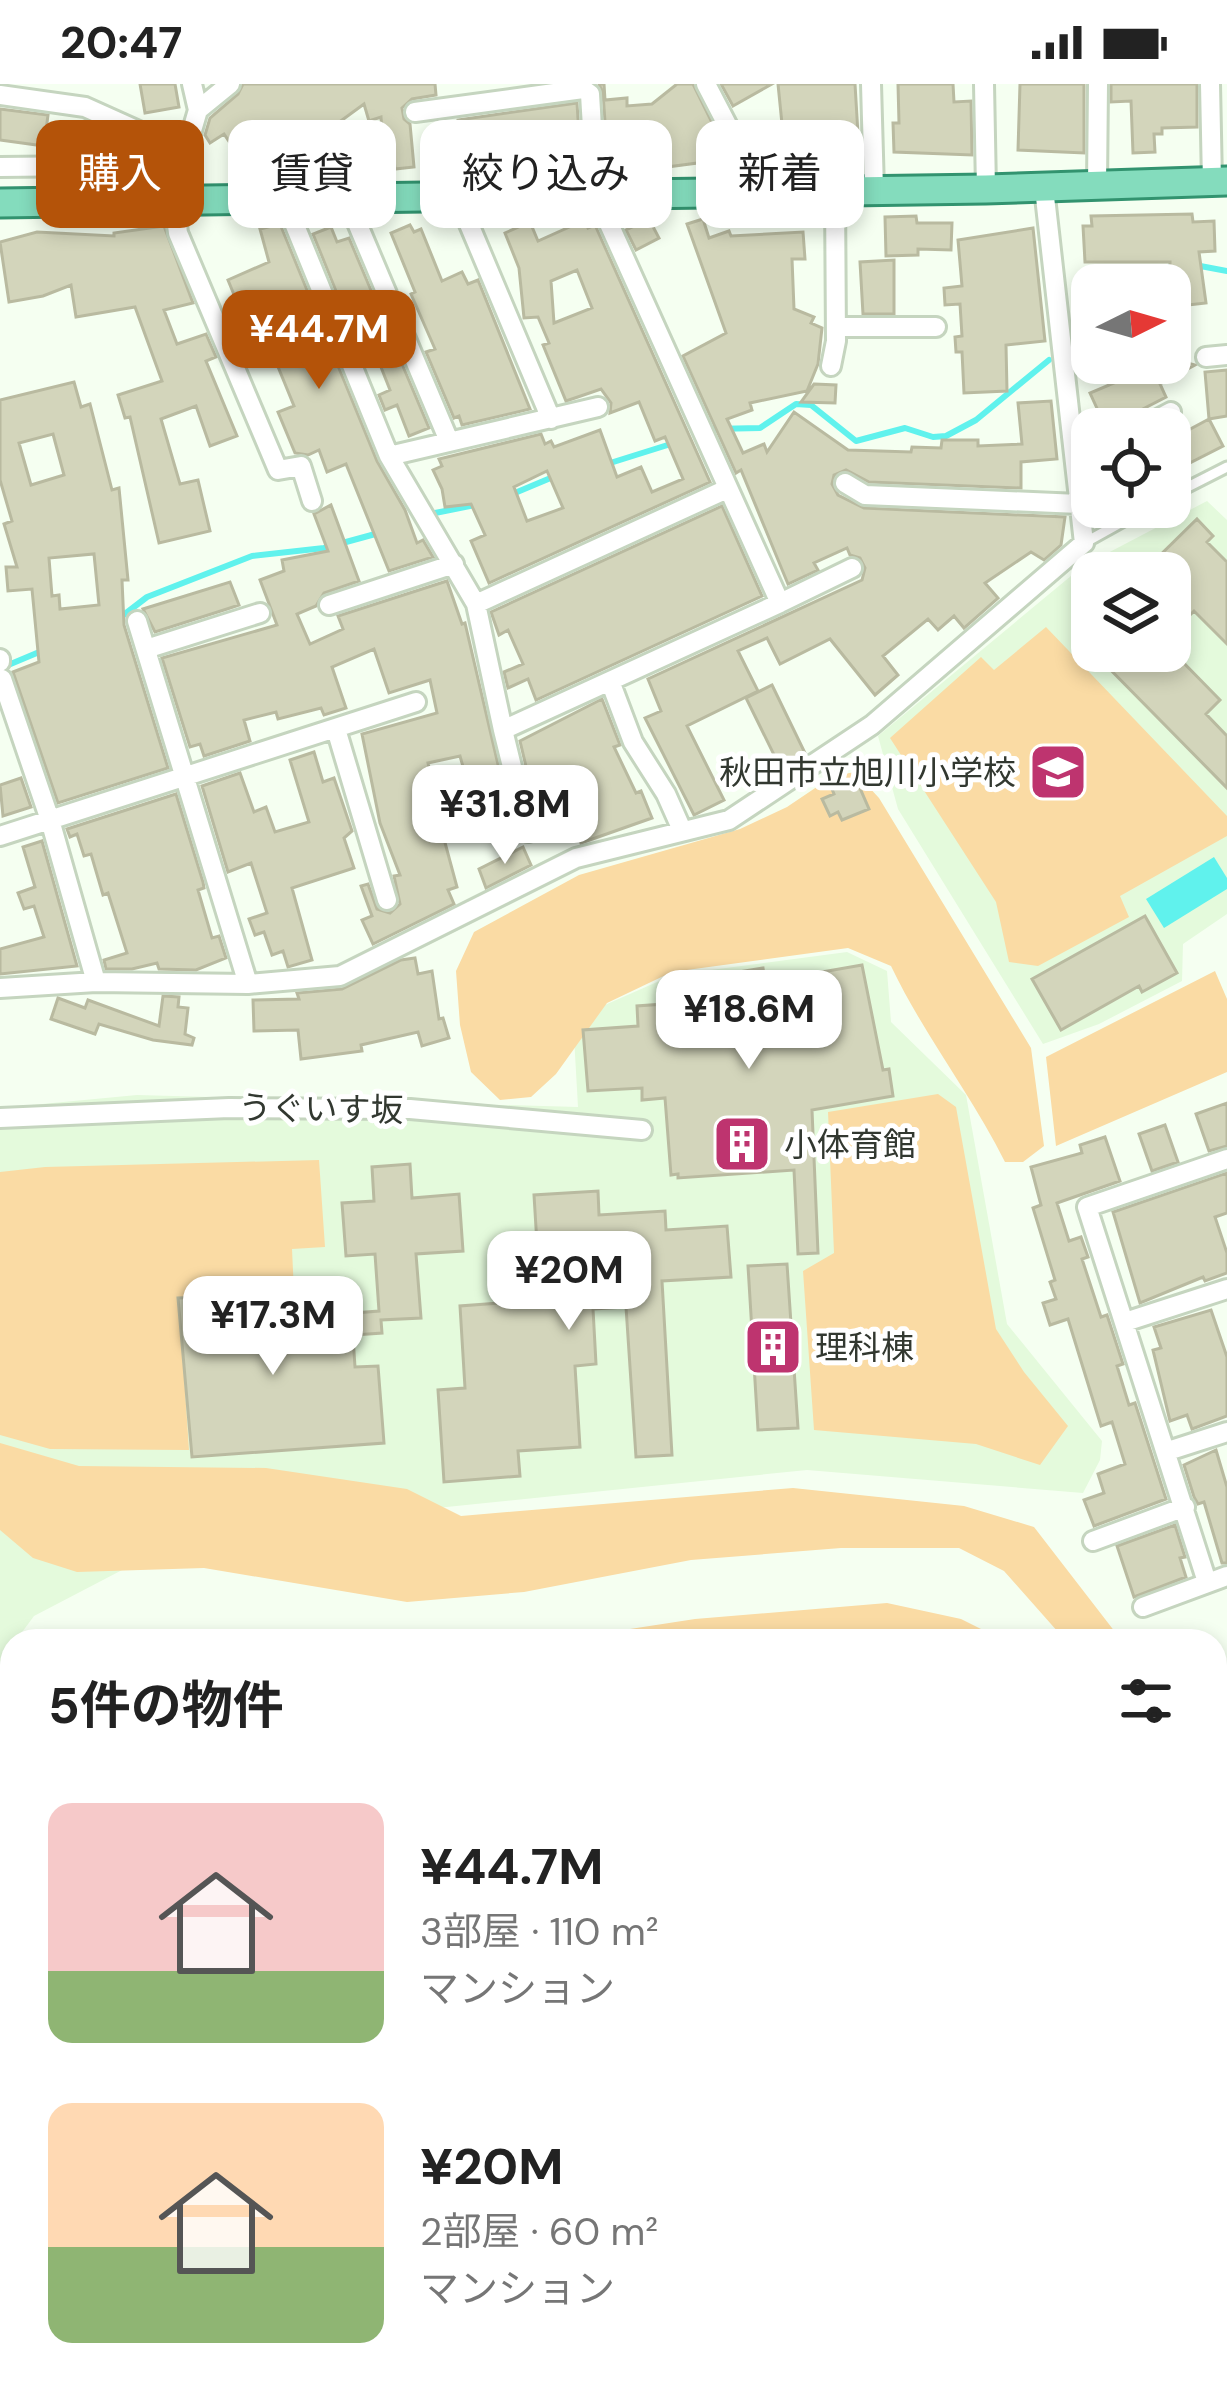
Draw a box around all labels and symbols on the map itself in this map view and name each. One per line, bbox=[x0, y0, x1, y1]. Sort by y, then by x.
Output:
north arrow bbox=[1071, 264, 1191, 384]
pin: ¥44.7M bbox=[221, 290, 417, 392]
school or university icon: 秋田市立旭川小学校 bbox=[1027, 741, 1089, 803]
place label: 秋田市立旭川小学校 bbox=[719, 751, 1016, 794]
pin: ¥31.8M bbox=[407, 765, 603, 867]
pin: ¥18.6M bbox=[651, 970, 847, 1072]
street label: うぐいす坂 bbox=[238, 1086, 404, 1132]
building icon: 小体育館 bbox=[711, 1113, 773, 1175]
place label: 小体育館 bbox=[784, 1123, 916, 1166]
pin: ¥20M bbox=[498, 1231, 640, 1333]
pin: ¥17.3M bbox=[175, 1276, 371, 1378]
building icon: 理科棟 bbox=[742, 1316, 804, 1378]
place label: 理科棟 bbox=[815, 1326, 914, 1369]

